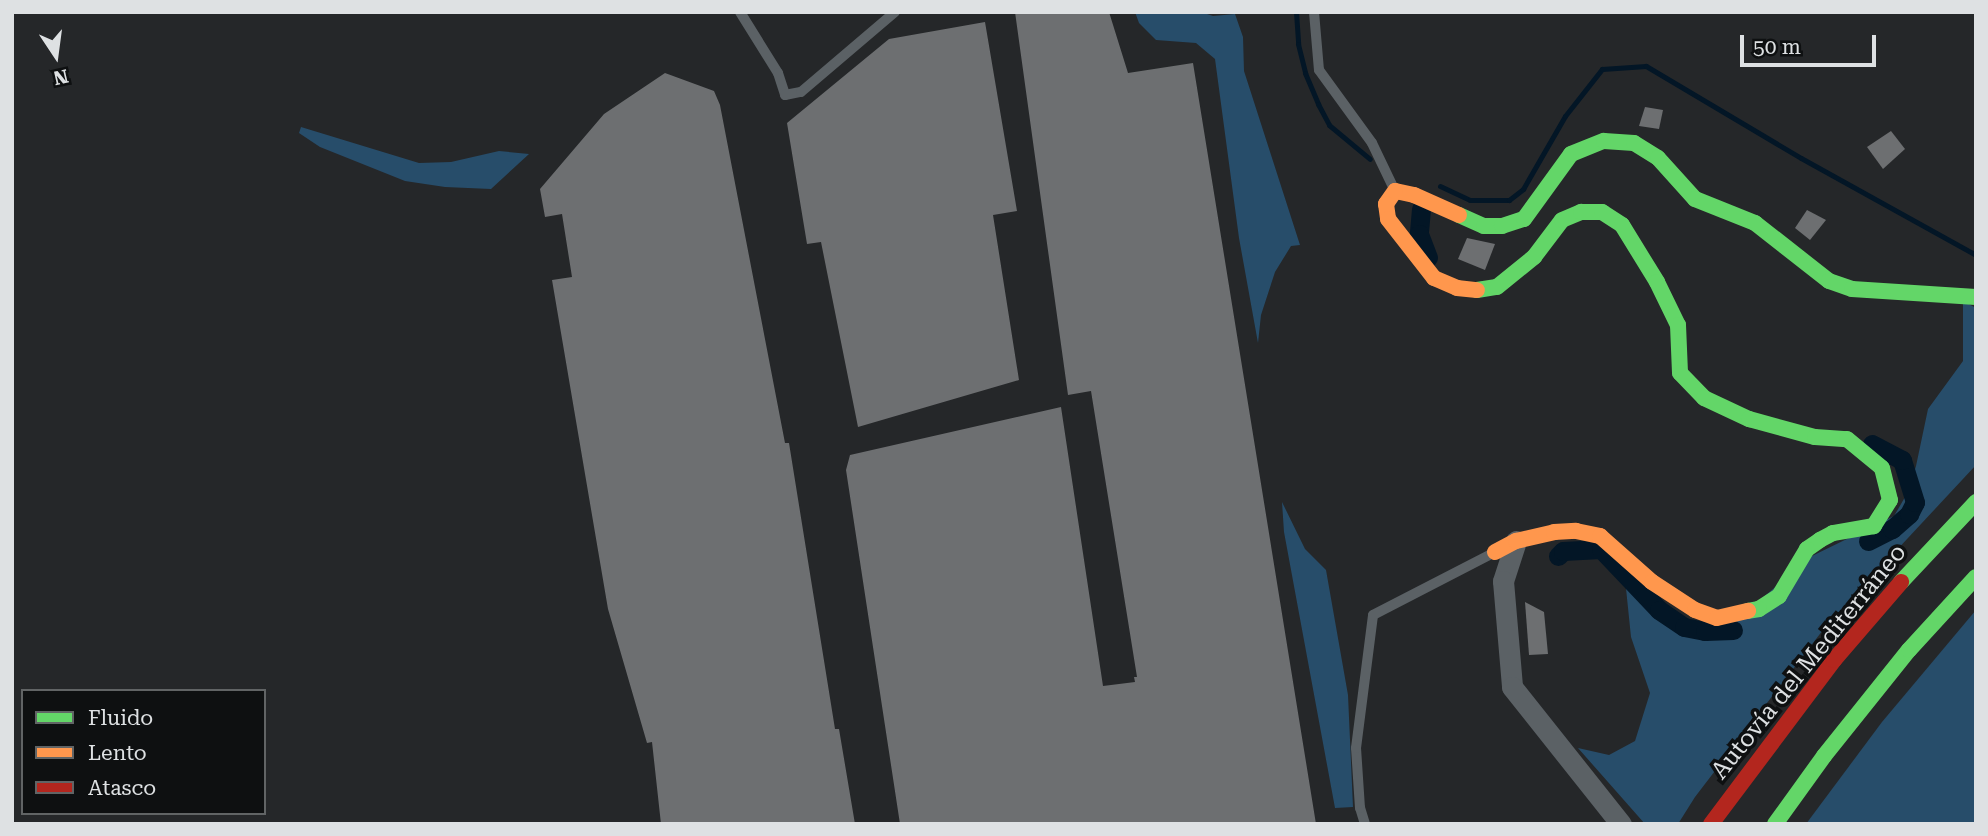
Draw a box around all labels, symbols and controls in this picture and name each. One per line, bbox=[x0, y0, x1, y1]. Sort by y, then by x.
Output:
north arrow bbox=[21, 21, 91, 91]
scale bar bbox=[1743, 21, 1880, 65]
text: 50 m bbox=[1753, 35, 1801, 59]
text: N bbox=[51, 64, 71, 90]
street label: Autovía del Mediterráneo bbox=[1705, 539, 1913, 785]
legend bbox=[21, 689, 266, 815]
text: Fluido bbox=[88, 706, 153, 730]
text: Lento bbox=[88, 741, 147, 765]
text: Atasco bbox=[88, 776, 156, 800]

